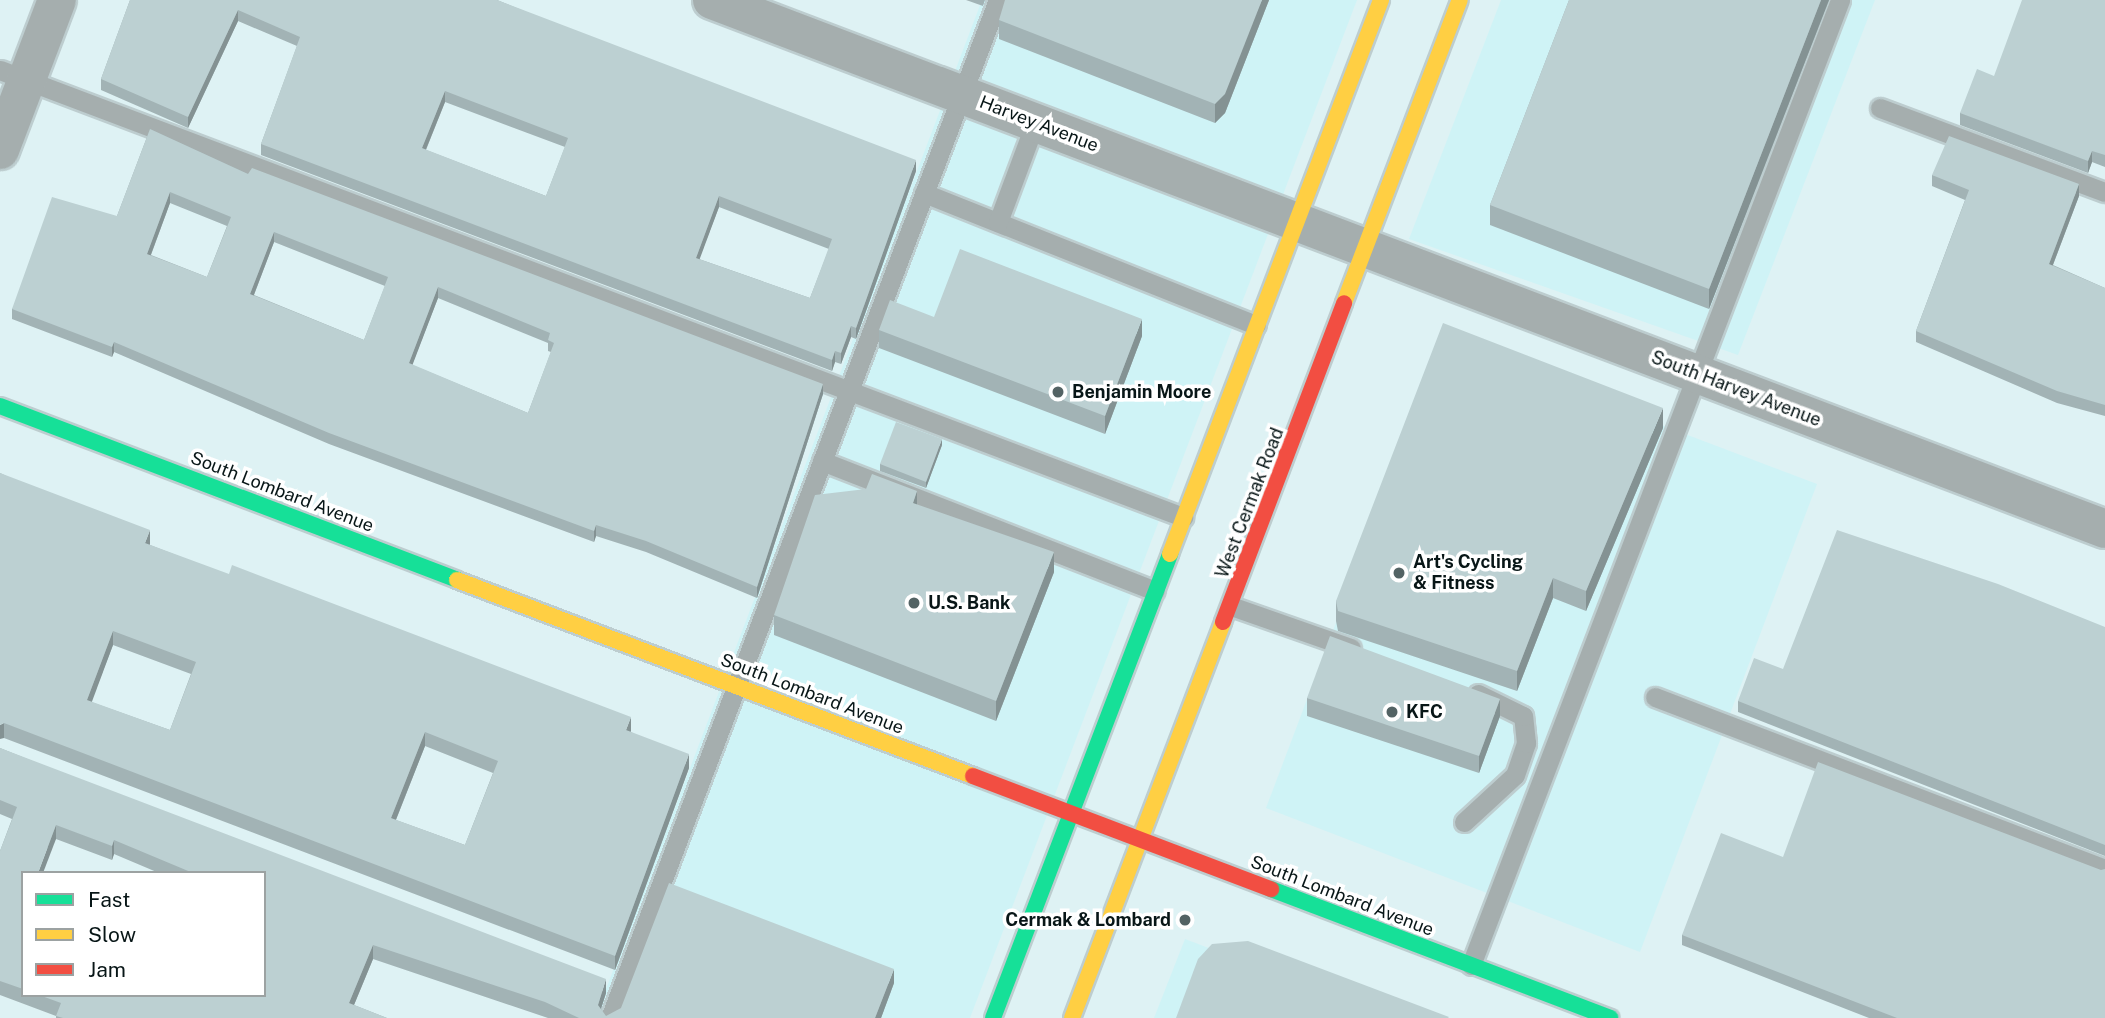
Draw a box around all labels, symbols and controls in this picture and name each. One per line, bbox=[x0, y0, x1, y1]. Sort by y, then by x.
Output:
street label: Harvey Avenue bbox=[976, 91, 1102, 157]
street label: South Harvey Avenue bbox=[1648, 347, 1824, 431]
place label: Benjamin Moore bbox=[1072, 381, 1211, 403]
marker: Benjamin Moore bbox=[1050, 384, 1066, 400]
street label: West Cermak Road bbox=[1211, 425, 1289, 581]
street label: South Lombard Avenue bbox=[187, 447, 377, 537]
place label: Art's Cycling & Fitness bbox=[1413, 552, 1523, 594]
marker: Art's Cycling & Fitness bbox=[1391, 565, 1407, 581]
place label: U.S. Bank bbox=[928, 592, 1011, 614]
marker: U.S. Bank bbox=[906, 595, 922, 611]
street label: South Lombard Avenue bbox=[717, 649, 907, 739]
place label: KFC bbox=[1406, 701, 1443, 723]
marker: KFC bbox=[1384, 704, 1400, 720]
street label: South Lombard Avenue bbox=[1247, 851, 1437, 941]
legend bbox=[21, 871, 266, 997]
text: Fast bbox=[88, 887, 130, 912]
place label: Cermak & Lombard bbox=[1005, 909, 1171, 931]
marker: Cermak & Lombard bbox=[1177, 912, 1193, 928]
text: Slow bbox=[88, 922, 136, 947]
text: Jam bbox=[88, 957, 126, 982]

